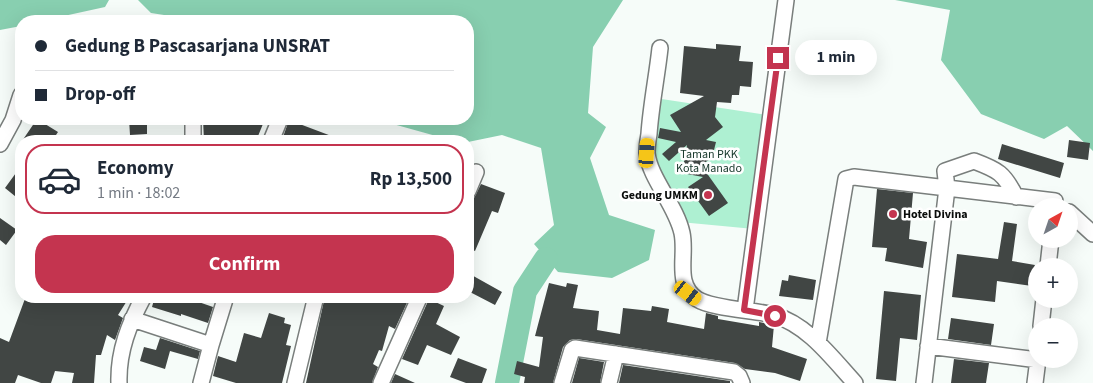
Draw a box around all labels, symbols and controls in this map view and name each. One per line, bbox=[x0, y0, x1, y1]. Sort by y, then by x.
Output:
text: Gedung B Pascasarjana UNSRAT bbox=[65, 33, 330, 60]
callout: 1 min bbox=[796, 40, 878, 76]
text: 1 min bbox=[817, 46, 855, 68]
route end bbox=[767, 47, 789, 69]
text: Drop-off bbox=[65, 81, 135, 108]
car bbox=[638, 138, 655, 168]
park label: Taman PKK Kota Manado bbox=[676, 146, 742, 177]
text: Economy bbox=[97, 155, 174, 182]
icon: car bbox=[37, 157, 82, 202]
text: Rp 13,500 bbox=[370, 166, 452, 193]
text: 1 min · 18:02 bbox=[97, 182, 180, 204]
place label: Gedung UMKM bbox=[621, 187, 698, 204]
marker: Gedung UMKM bbox=[702, 189, 714, 201]
north arrow bbox=[1028, 198, 1078, 248]
map controls bbox=[1028, 198, 1078, 368]
place label: Hotel Divina bbox=[903, 206, 968, 223]
marker: Hotel Divina bbox=[887, 208, 899, 220]
button: Confirm bbox=[35, 235, 454, 293]
button: + bbox=[1028, 258, 1078, 308]
car bbox=[671, 278, 704, 308]
route start bbox=[764, 305, 786, 327]
button: − bbox=[1028, 318, 1078, 368]

